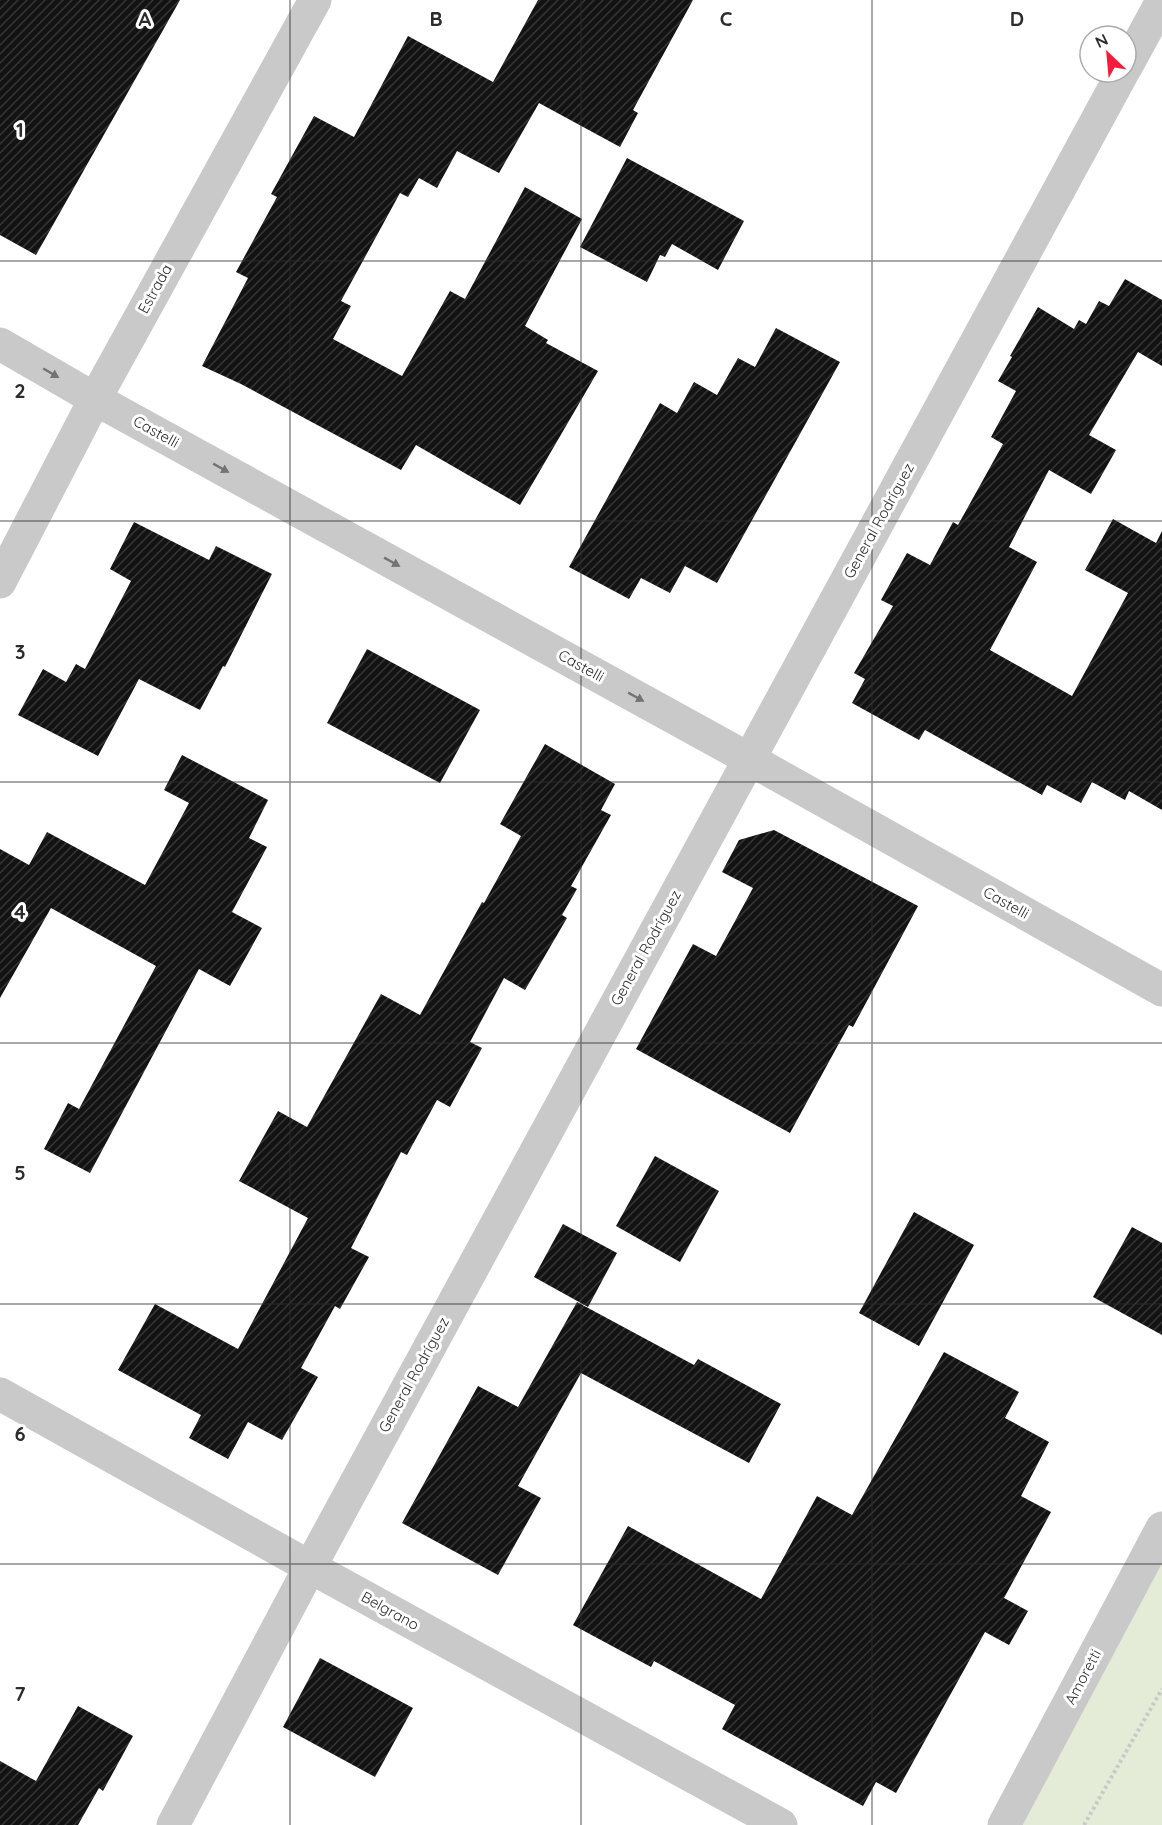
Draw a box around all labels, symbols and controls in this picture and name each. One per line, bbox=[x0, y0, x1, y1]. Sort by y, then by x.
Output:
text: A bbox=[139, 6, 152, 31]
text: B bbox=[429, 6, 443, 31]
text: C bbox=[720, 6, 733, 31]
text: D bbox=[1010, 6, 1024, 31]
north arrow bbox=[1078, 24, 1138, 84]
text: N bbox=[1092, 29, 1111, 52]
text: 1 bbox=[16, 117, 24, 142]
street label: Estrada bbox=[133, 261, 176, 317]
one-way arrow bbox=[43, 368, 60, 378]
text: 2 bbox=[14, 378, 26, 403]
street label: Castelli bbox=[130, 411, 183, 452]
street label: General Rodríguez bbox=[839, 460, 918, 582]
one-way arrow bbox=[213, 463, 230, 473]
one-way arrow bbox=[384, 557, 401, 567]
text: 3 bbox=[15, 639, 25, 664]
street label: Castelli bbox=[555, 645, 608, 686]
one-way arrow bbox=[628, 691, 645, 701]
street label: Castelli bbox=[980, 882, 1033, 923]
street label: General Rodríguez bbox=[606, 887, 685, 1009]
text: 4 bbox=[14, 899, 26, 924]
text: 5 bbox=[14, 1160, 26, 1185]
street label: General Rodríguez bbox=[374, 1314, 453, 1436]
text: 6 bbox=[14, 1421, 26, 1446]
street label: Belgrano bbox=[358, 1587, 423, 1634]
street label: Amoretti bbox=[1060, 1646, 1105, 1708]
text: 7 bbox=[15, 1681, 26, 1706]

